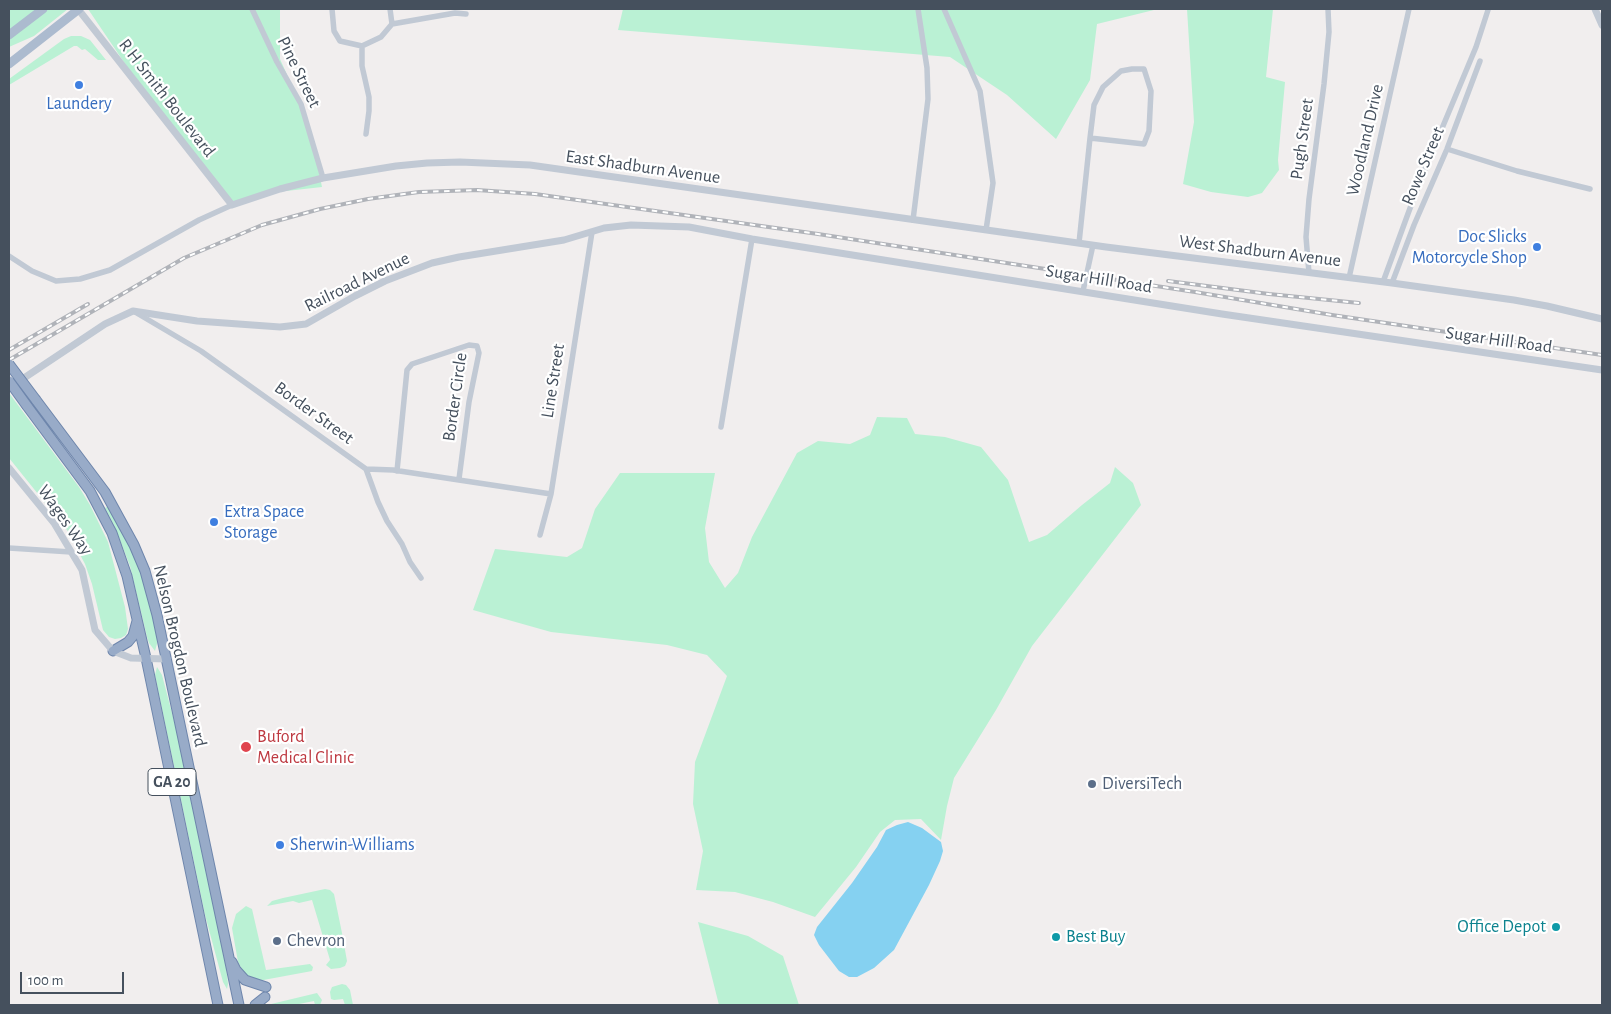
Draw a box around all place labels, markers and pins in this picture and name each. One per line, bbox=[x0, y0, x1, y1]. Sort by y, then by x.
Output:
marker: Laundery bbox=[73, 79, 85, 91]
place label: Laundery bbox=[46, 93, 112, 115]
place label: Doc Slicks Motorcycle Shop bbox=[1412, 226, 1527, 268]
marker: Doc Slicks Motorcycle Shop bbox=[1531, 241, 1543, 253]
place label: Extra Space Storage bbox=[224, 501, 304, 544]
marker: Extra Space Storage bbox=[208, 516, 220, 528]
place label: Buford Medical Clinic bbox=[257, 726, 354, 769]
marker: Buford Medical Clinic bbox=[239, 740, 253, 754]
place label: DiversiTech bbox=[1102, 773, 1182, 795]
marker: DiversiTech bbox=[1086, 778, 1098, 790]
place label: Sherwin-Williams bbox=[290, 834, 415, 856]
marker: Sherwin-Williams bbox=[274, 839, 286, 851]
place label: Office Depot bbox=[1457, 916, 1546, 938]
marker: Office Depot bbox=[1550, 921, 1562, 933]
place label: Best Buy bbox=[1066, 926, 1125, 948]
place label: Chevron bbox=[287, 930, 345, 952]
marker: Best Buy bbox=[1050, 931, 1062, 943]
marker: Chevron bbox=[271, 935, 283, 947]

